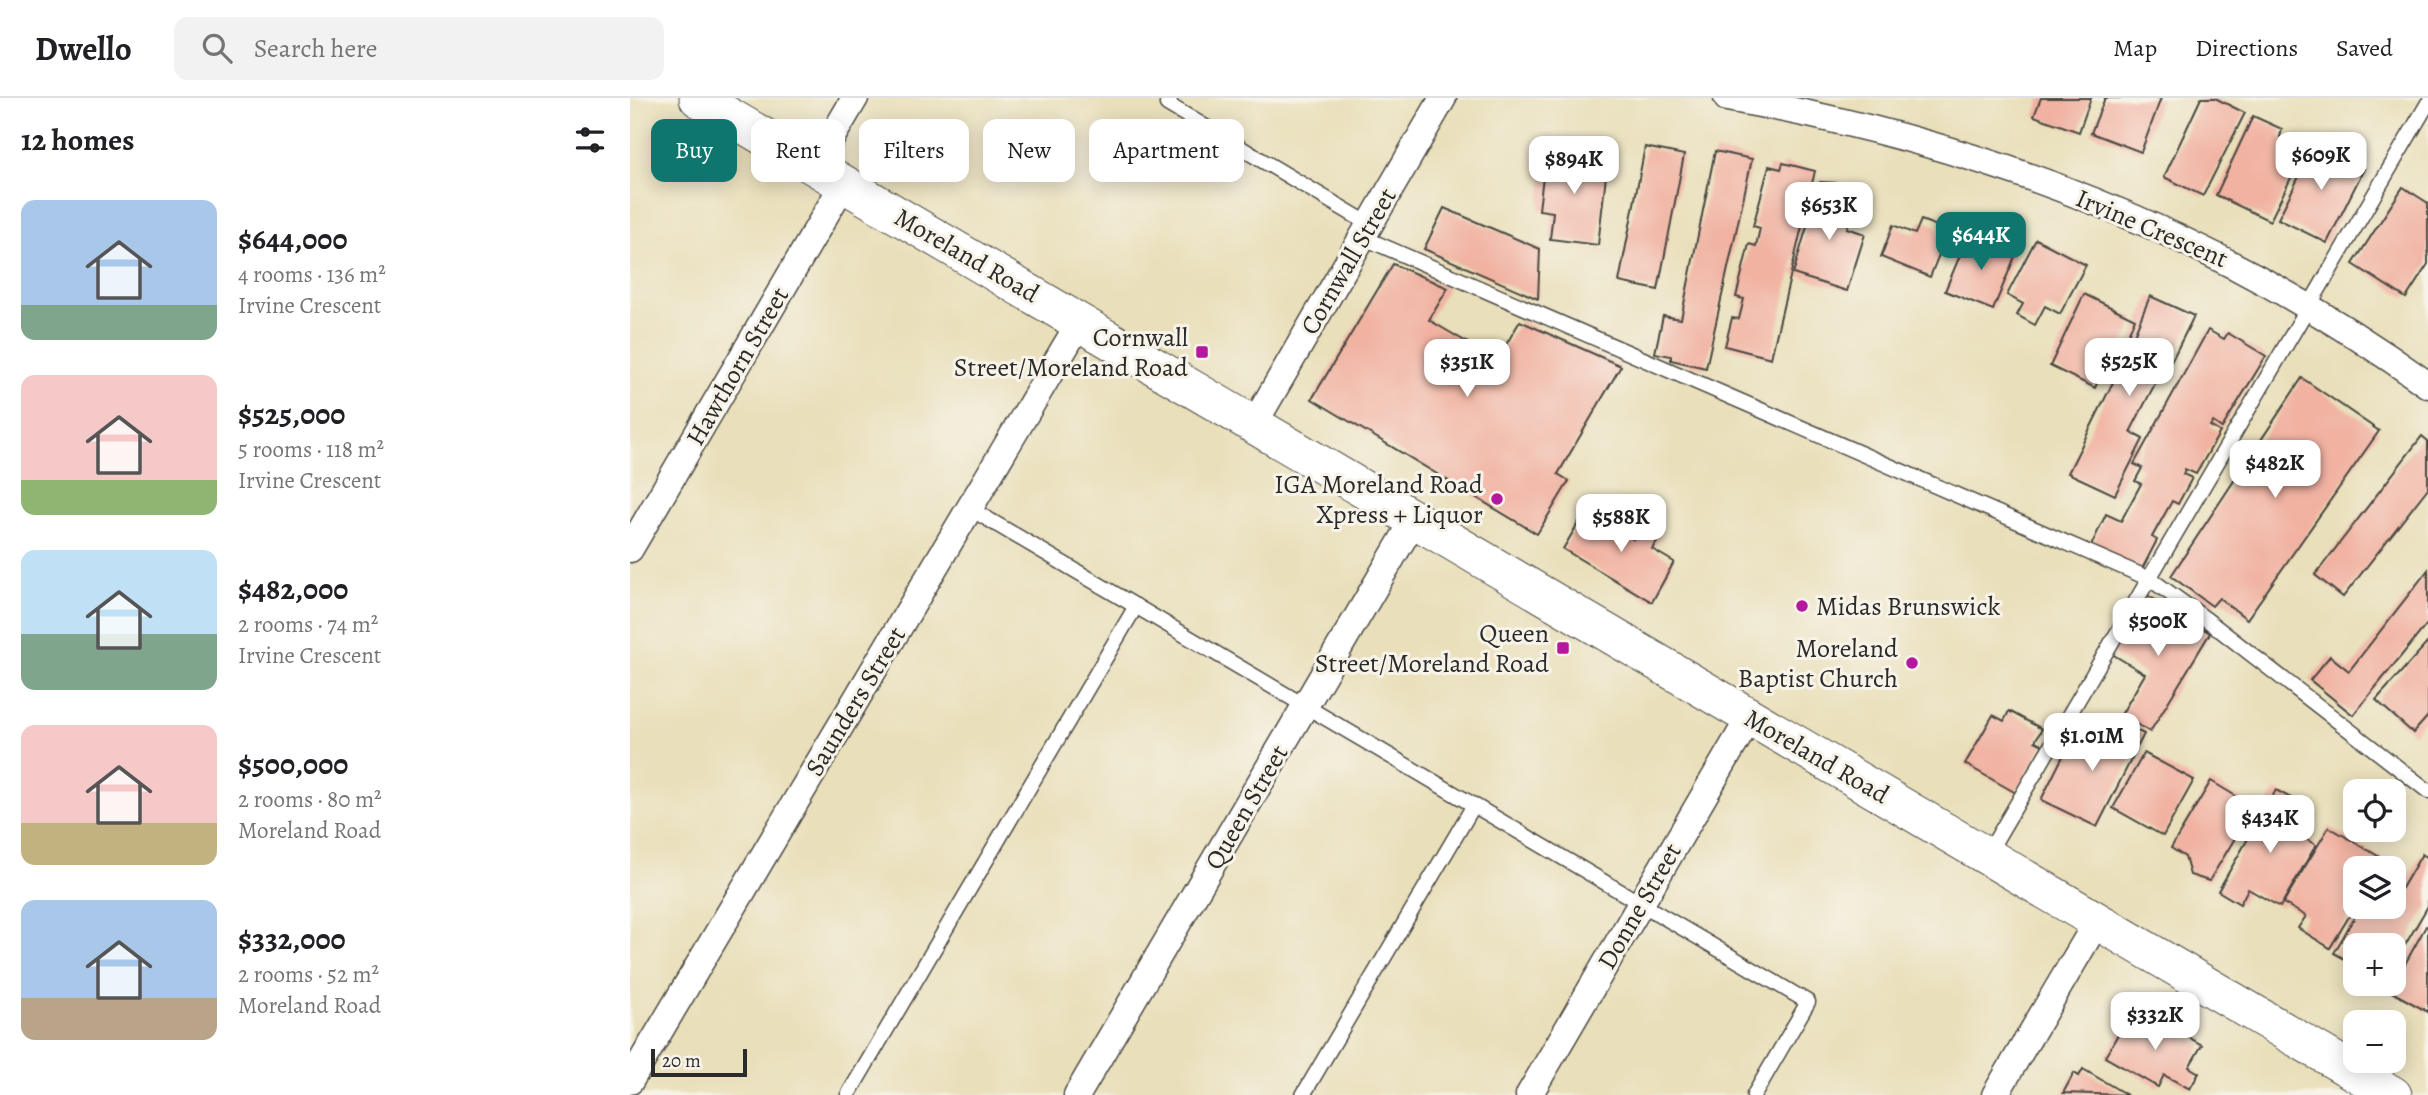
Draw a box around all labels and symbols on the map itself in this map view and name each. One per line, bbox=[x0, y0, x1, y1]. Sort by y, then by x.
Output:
pin: $609K bbox=[2272, 132, 2370, 192]
pin: $894K bbox=[1525, 136, 1623, 196]
street label: Cornwall Street bbox=[1292, 181, 1405, 341]
street label: Irvine Crescent bbox=[2070, 181, 2234, 276]
pin: $653K bbox=[1780, 183, 1878, 242]
street label: Moreland Road bbox=[888, 200, 1046, 311]
pin: $644K bbox=[1932, 212, 2030, 272]
street label: Hawthorn Street bbox=[678, 280, 797, 452]
place label: Cornwall Street/Moreland Road bbox=[954, 320, 1188, 385]
pin: $525K bbox=[2080, 338, 2178, 398]
pin: $351K bbox=[1418, 340, 1516, 399]
marker: Cornwall Street/Moreland Road bbox=[1194, 344, 1210, 360]
pin: $482K bbox=[2226, 440, 2324, 500]
place label: IGA Moreland Road Xpress + Liquor bbox=[1274, 467, 1483, 532]
marker: IGA Moreland Road Xpress + Liquor bbox=[1489, 491, 1505, 507]
pin: $588K bbox=[1572, 494, 1670, 554]
place label: Midas Brunswick bbox=[1816, 589, 2000, 624]
marker: Midas Brunswick bbox=[1794, 598, 1810, 614]
pin: $500K bbox=[2109, 598, 2207, 658]
place label: Queen Street/Moreland Road bbox=[1315, 616, 1549, 681]
street label: Saunders Street bbox=[797, 620, 914, 783]
place label: Moreland Baptist Church bbox=[1738, 631, 1898, 696]
marker: Queen Street/Moreland Road bbox=[1555, 640, 1571, 656]
marker: Moreland Baptist Church bbox=[1904, 655, 1920, 671]
street label: Moreland Road bbox=[1738, 701, 1896, 812]
pin: $1.01M bbox=[2035, 714, 2149, 773]
street label: Queen Street bbox=[1197, 738, 1296, 876]
pin: $434K bbox=[2221, 796, 2319, 855]
street label: Donne Street bbox=[1589, 836, 1690, 976]
pin: $332K bbox=[2106, 992, 2204, 1052]
scale bar bbox=[651, 1046, 747, 1078]

